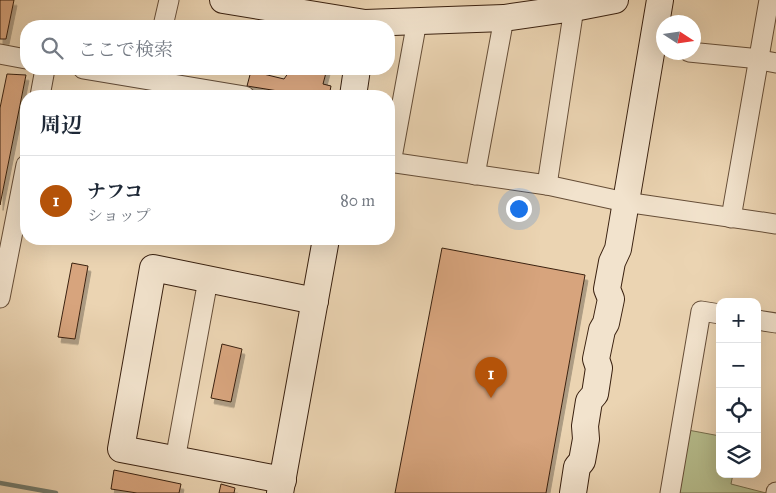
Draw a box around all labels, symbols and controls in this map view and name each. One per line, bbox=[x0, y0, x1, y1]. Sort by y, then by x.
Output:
north arrow bbox=[656, 15, 701, 60]
search box bbox=[20, 20, 395, 75]
icon: search bbox=[38, 34, 66, 62]
text: ここで検索 bbox=[78, 38, 173, 61]
text: 周辺 bbox=[40, 112, 82, 138]
text: ナフコ bbox=[87, 180, 143, 203]
text: 1 bbox=[53, 191, 59, 210]
text: 80 m bbox=[340, 191, 375, 210]
your location bbox=[506, 196, 532, 222]
text: ショップ bbox=[87, 206, 151, 225]
map controls bbox=[716, 298, 761, 478]
button: + bbox=[716, 298, 761, 343]
button: − bbox=[716, 343, 761, 388]
pin: 1 bbox=[475, 357, 507, 398]
button: locate bbox=[716, 388, 761, 433]
button: layers bbox=[716, 433, 761, 478]

